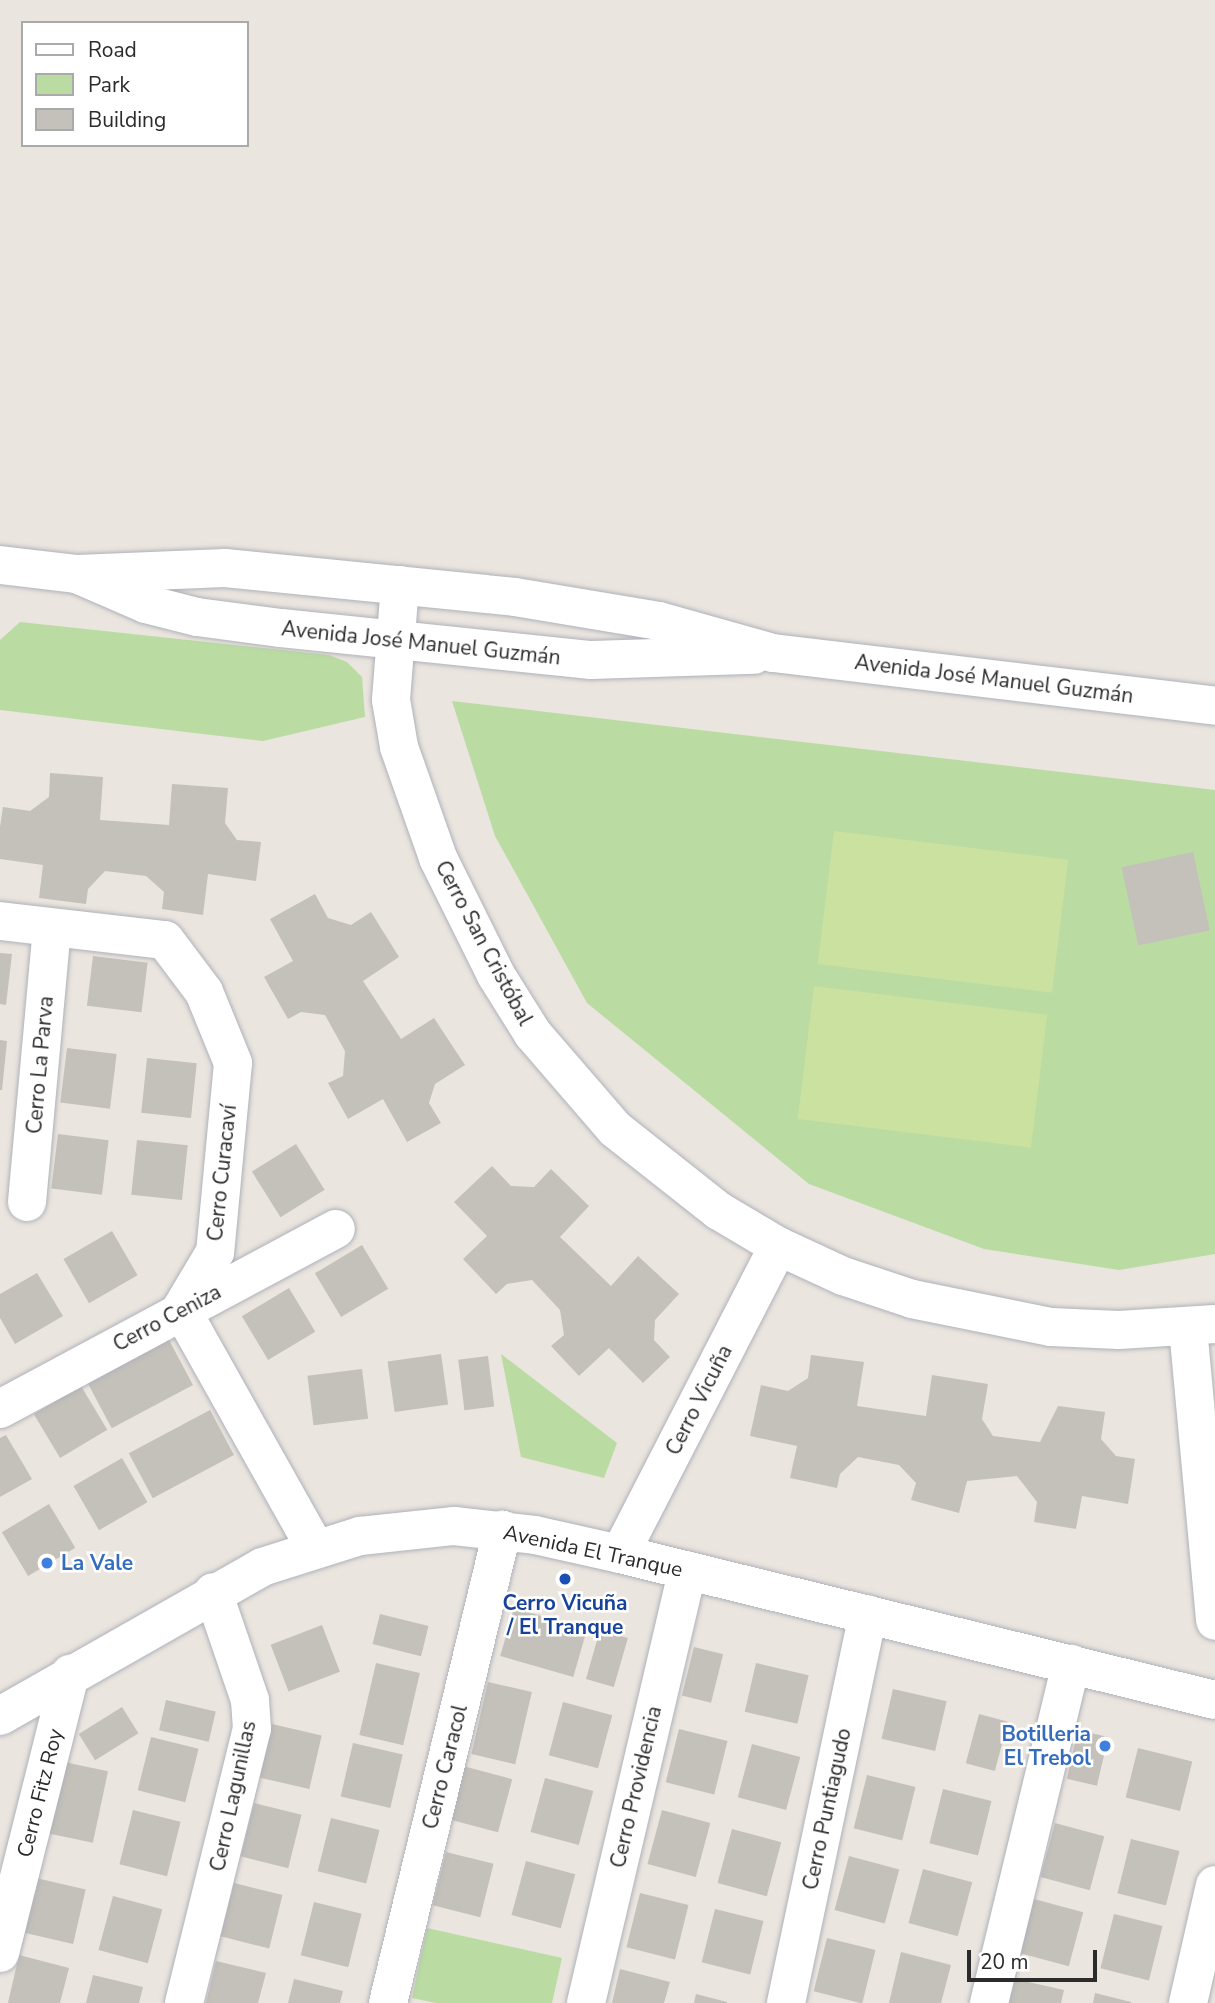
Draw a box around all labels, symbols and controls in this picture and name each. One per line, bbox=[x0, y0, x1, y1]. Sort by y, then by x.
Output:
legend bbox=[21, 21, 248, 147]
text: Road bbox=[88, 36, 137, 64]
text: Park bbox=[88, 71, 130, 99]
text: Building bbox=[88, 106, 166, 134]
street label: Avenida José Manuel Guzmán bbox=[280, 616, 562, 670]
street label: Avenida José Manuel Guzmán bbox=[853, 649, 1135, 709]
street label: Cerro San Cristóbal bbox=[430, 856, 538, 1030]
street label: Cerro La Parva bbox=[21, 995, 59, 1135]
street label: Cerro Curacaví bbox=[202, 1104, 242, 1242]
street label: Cerro Ceniza bbox=[109, 1279, 225, 1357]
street label: Cerro Vicuña bbox=[660, 1341, 738, 1459]
street label: Avenida El Tranque bbox=[501, 1520, 685, 1582]
place label: La Vale bbox=[61, 1550, 133, 1576]
marker: La Vale bbox=[39, 1555, 55, 1571]
marker: Cerro Vicuña / El Tranque bbox=[557, 1571, 573, 1587]
place label: Cerro Vicuña / El Tranque bbox=[502, 1590, 628, 1640]
street label: Cerro Caracol bbox=[417, 1702, 473, 1832]
street label: Cerro Providencia bbox=[605, 1704, 667, 1870]
street label: Cerro Lagunillas bbox=[205, 1718, 261, 1874]
place label: Botilleria El Trebol bbox=[1001, 1721, 1091, 1771]
street label: Cerro Fitz Roy bbox=[12, 1726, 68, 1860]
street label: Cerro Puntiagudo bbox=[798, 1726, 856, 1892]
marker: Botilleria El Trebol bbox=[1097, 1738, 1113, 1754]
scale bar bbox=[970, 1937, 1100, 1981]
text: 20 m bbox=[980, 1948, 1029, 1976]

